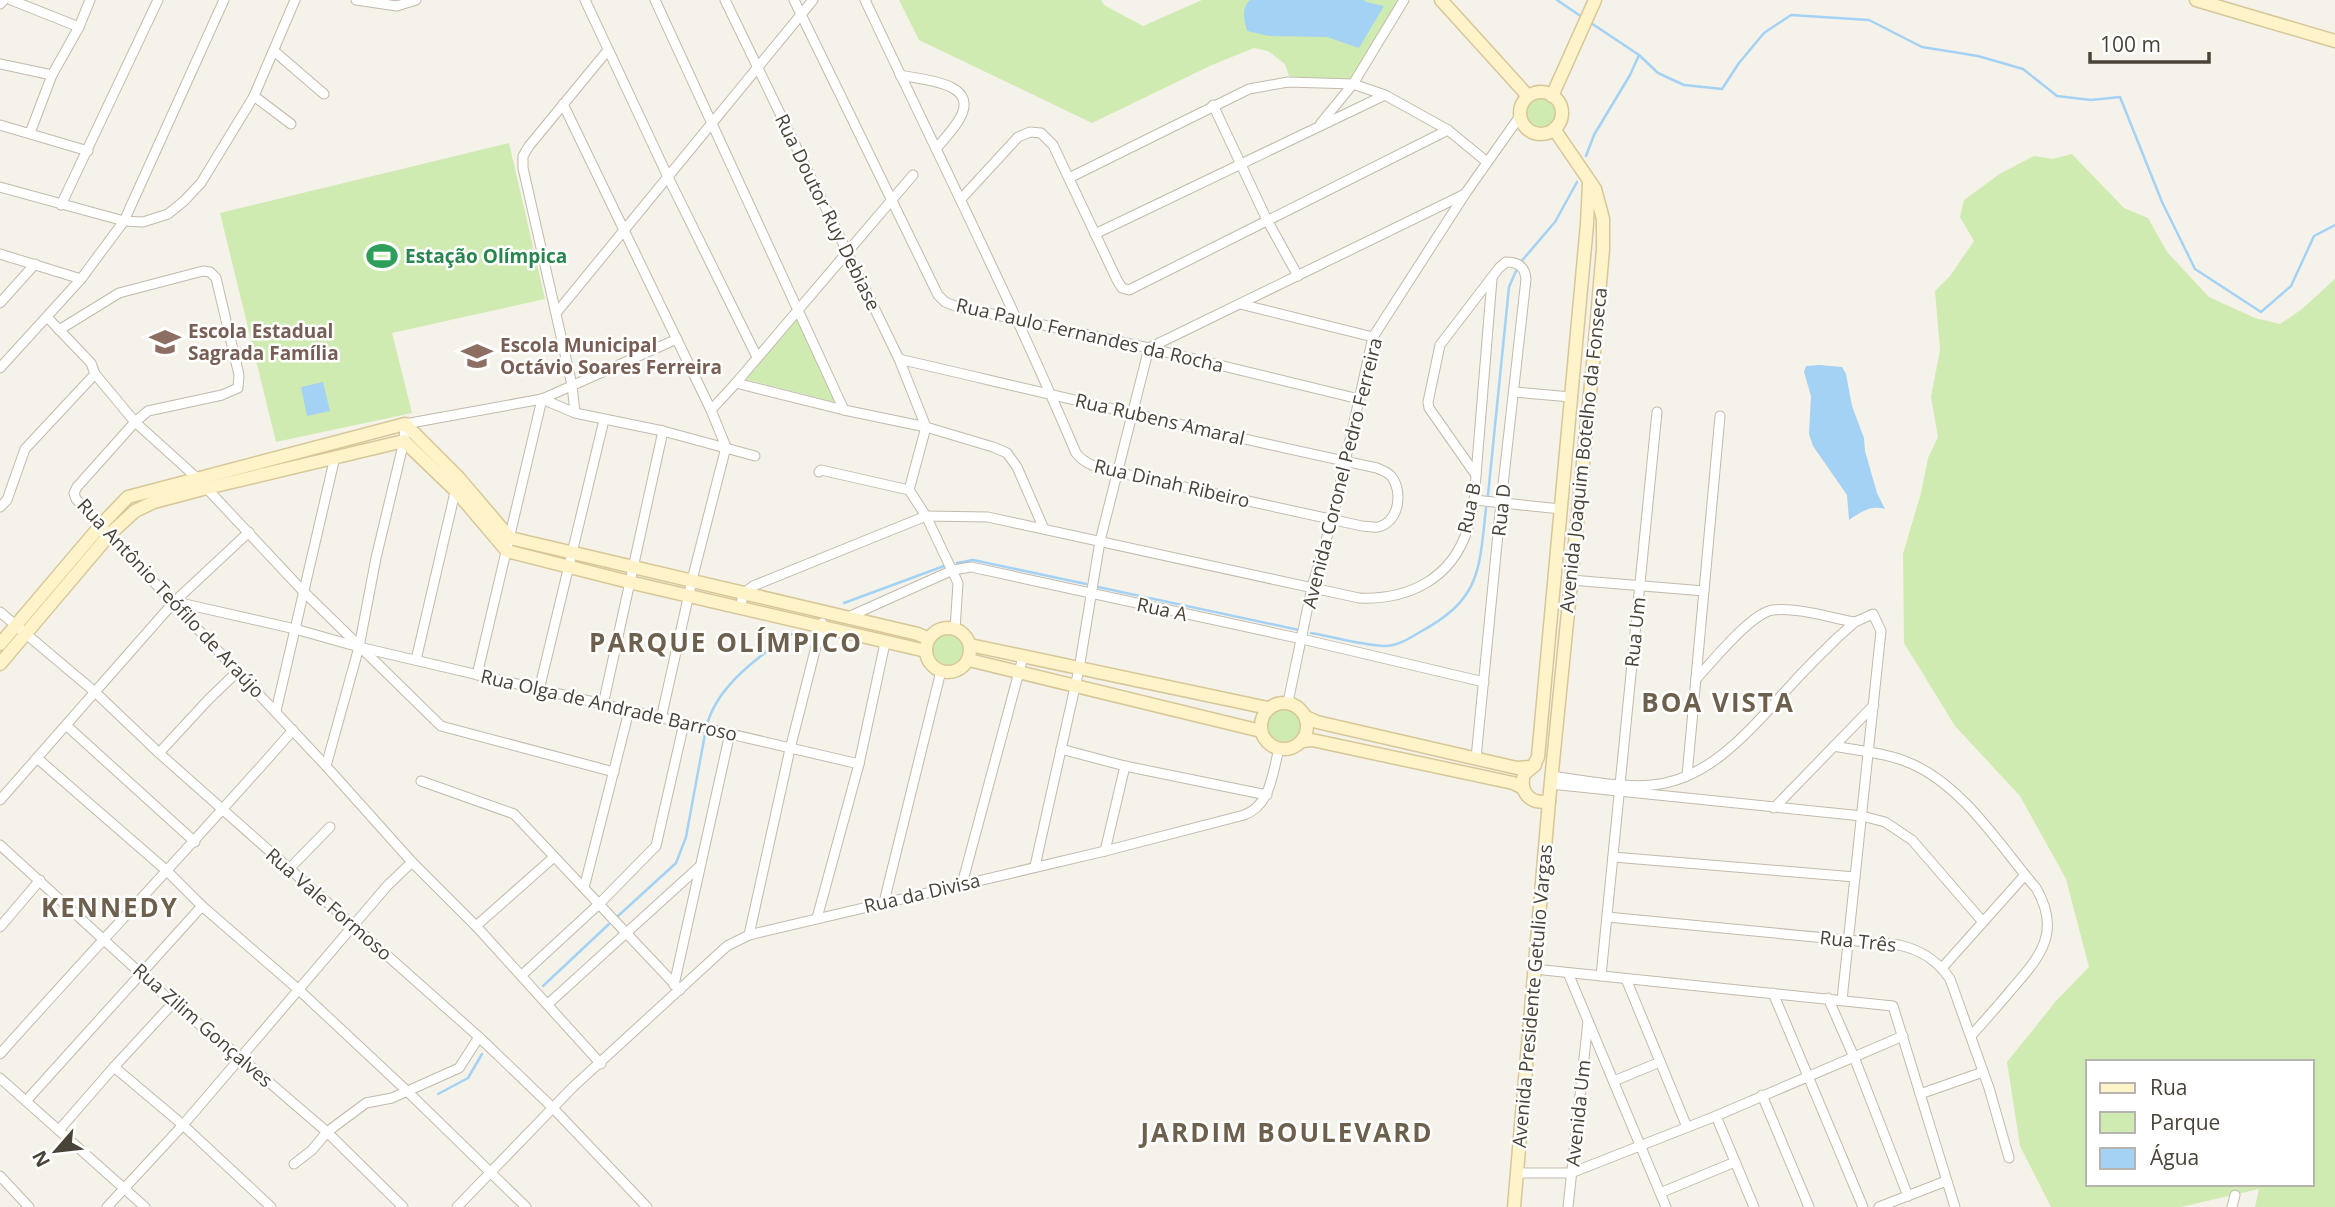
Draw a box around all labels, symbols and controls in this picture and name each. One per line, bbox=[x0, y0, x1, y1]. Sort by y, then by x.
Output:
scale bar bbox=[2090, 21, 2209, 65]
text: 100 m bbox=[2100, 30, 2161, 58]
street label: Rua Doutor Ruy Debiase bbox=[769, 109, 887, 315]
sports icon: Estação Olímpica bbox=[365, 239, 399, 273]
place label: Estação Olímpica bbox=[405, 243, 567, 269]
street label: Avenida Joaquim Botelho da Fonseca bbox=[1553, 286, 1613, 614]
street label: Rua Paulo Fernandes da Rocha bbox=[954, 292, 1226, 378]
place label: Escola Estadual Sagrada Família bbox=[188, 318, 339, 366]
school or university icon: Escola Estadual Sagrada Família bbox=[148, 325, 182, 359]
place label: Escola Municipal Octávio Soares Ferreira bbox=[500, 332, 722, 380]
street label: Avenida Coronel Pedro Ferreira bbox=[1296, 335, 1388, 611]
school or university icon: Escola Municipal Octávio Soares Ferreira bbox=[460, 339, 494, 373]
street label: Rua Rubens Amaral bbox=[1073, 387, 1247, 451]
street label: Rua Dinah Ribeiro bbox=[1092, 452, 1252, 514]
street label: Rua B bbox=[1451, 480, 1487, 536]
street label: Rua D bbox=[1485, 482, 1517, 538]
street label: Rua Antônio Teófilo de Araújo bbox=[71, 493, 271, 703]
street label: Rua A bbox=[1134, 591, 1190, 627]
street label: Rua Um bbox=[1618, 596, 1652, 668]
district label: PARQUE OLÍMPICO bbox=[589, 624, 863, 660]
street label: Rua Olga de Andrade Barroso bbox=[478, 663, 740, 747]
district label: BOA VISTA bbox=[1641, 684, 1795, 720]
street label: Rua Vale Formoso bbox=[260, 842, 398, 966]
street label: Avenida Presidente Getulio Vargas bbox=[1506, 843, 1558, 1149]
street label: Rua da Divisa bbox=[861, 867, 983, 919]
district label: KENNEDY bbox=[41, 889, 179, 925]
street label: Rua Três bbox=[1818, 924, 1898, 958]
street label: Rua Zilim Gonçalves bbox=[128, 957, 278, 1093]
street label: Avenida Um bbox=[1559, 1058, 1597, 1168]
legend bbox=[2086, 1060, 2314, 1186]
text: Rua bbox=[2150, 1073, 2188, 1101]
text: Parque bbox=[2150, 1108, 2220, 1136]
district label: JARDIM BOULEVARD bbox=[1138, 1114, 1434, 1150]
north arrow bbox=[21, 1116, 91, 1186]
text: Água bbox=[2150, 1143, 2199, 1171]
text: N bbox=[26, 1146, 56, 1172]

